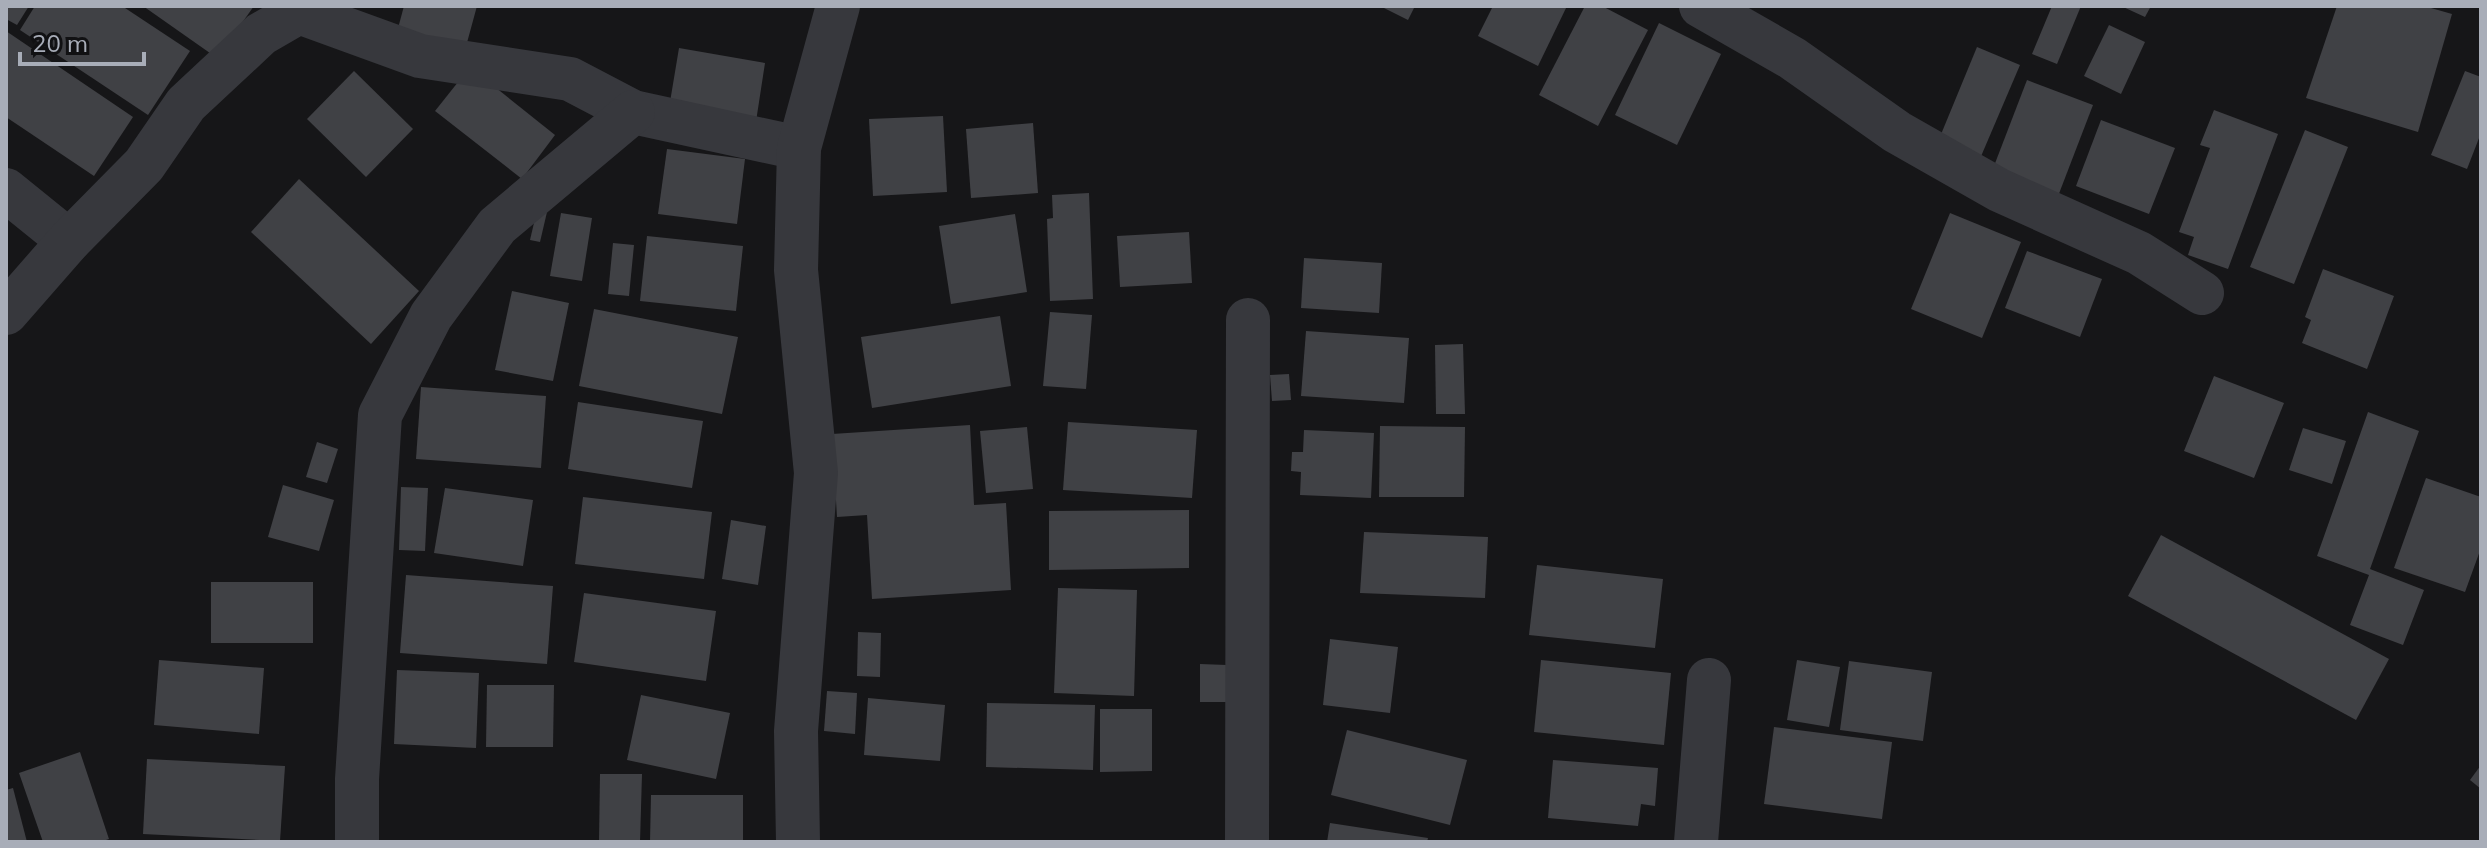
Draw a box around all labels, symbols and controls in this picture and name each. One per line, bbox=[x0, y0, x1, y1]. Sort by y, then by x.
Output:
scale bar bbox=[20, 16, 144, 66]
text: 20 m bbox=[32, 28, 88, 58]

